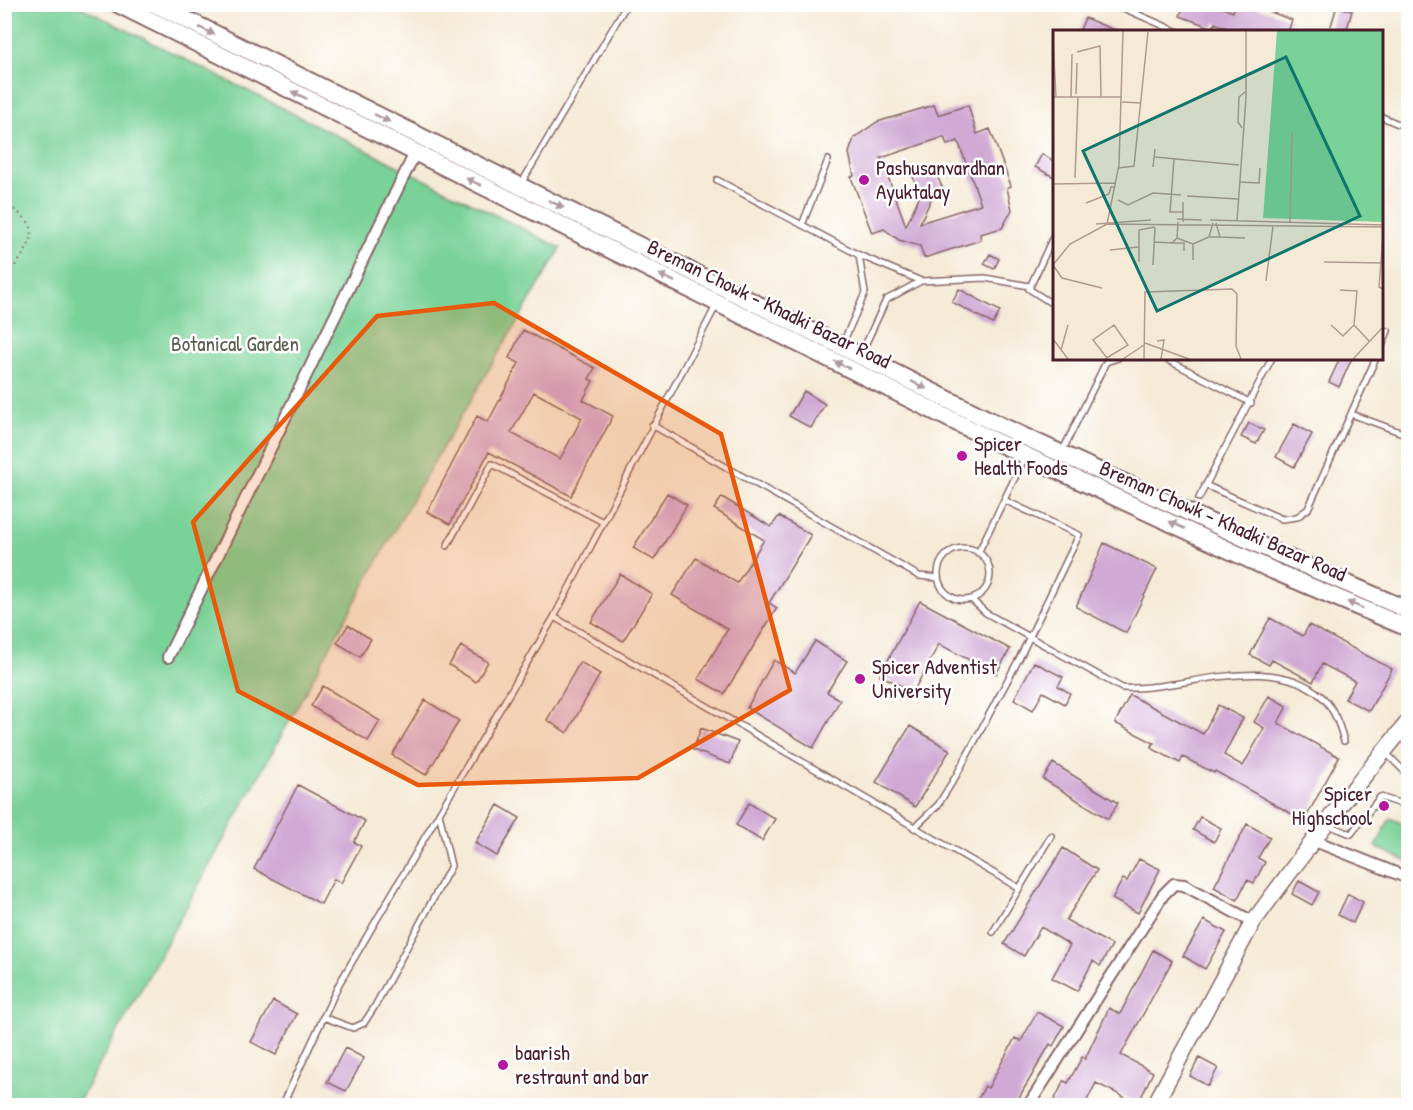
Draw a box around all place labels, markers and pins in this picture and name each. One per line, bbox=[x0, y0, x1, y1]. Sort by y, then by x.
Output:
place label: Pashusanvardhan Ayuktalay bbox=[876, 153, 1005, 206]
marker: Pashusanvardhan Ayuktalay bbox=[857, 173, 871, 187]
place label: Spicer Health Foods bbox=[974, 429, 1068, 482]
marker: Spicer Health Foods bbox=[955, 449, 969, 463]
place label: Spicer Adventist University bbox=[872, 652, 997, 705]
marker: Spicer Adventist University bbox=[853, 672, 867, 686]
place label: Spicer Highschool bbox=[1292, 779, 1372, 832]
marker: Spicer Highschool bbox=[1377, 799, 1391, 813]
place label: baarish restraunt and bar bbox=[515, 1038, 649, 1091]
marker: baarish restraunt and bar bbox=[496, 1058, 510, 1072]

